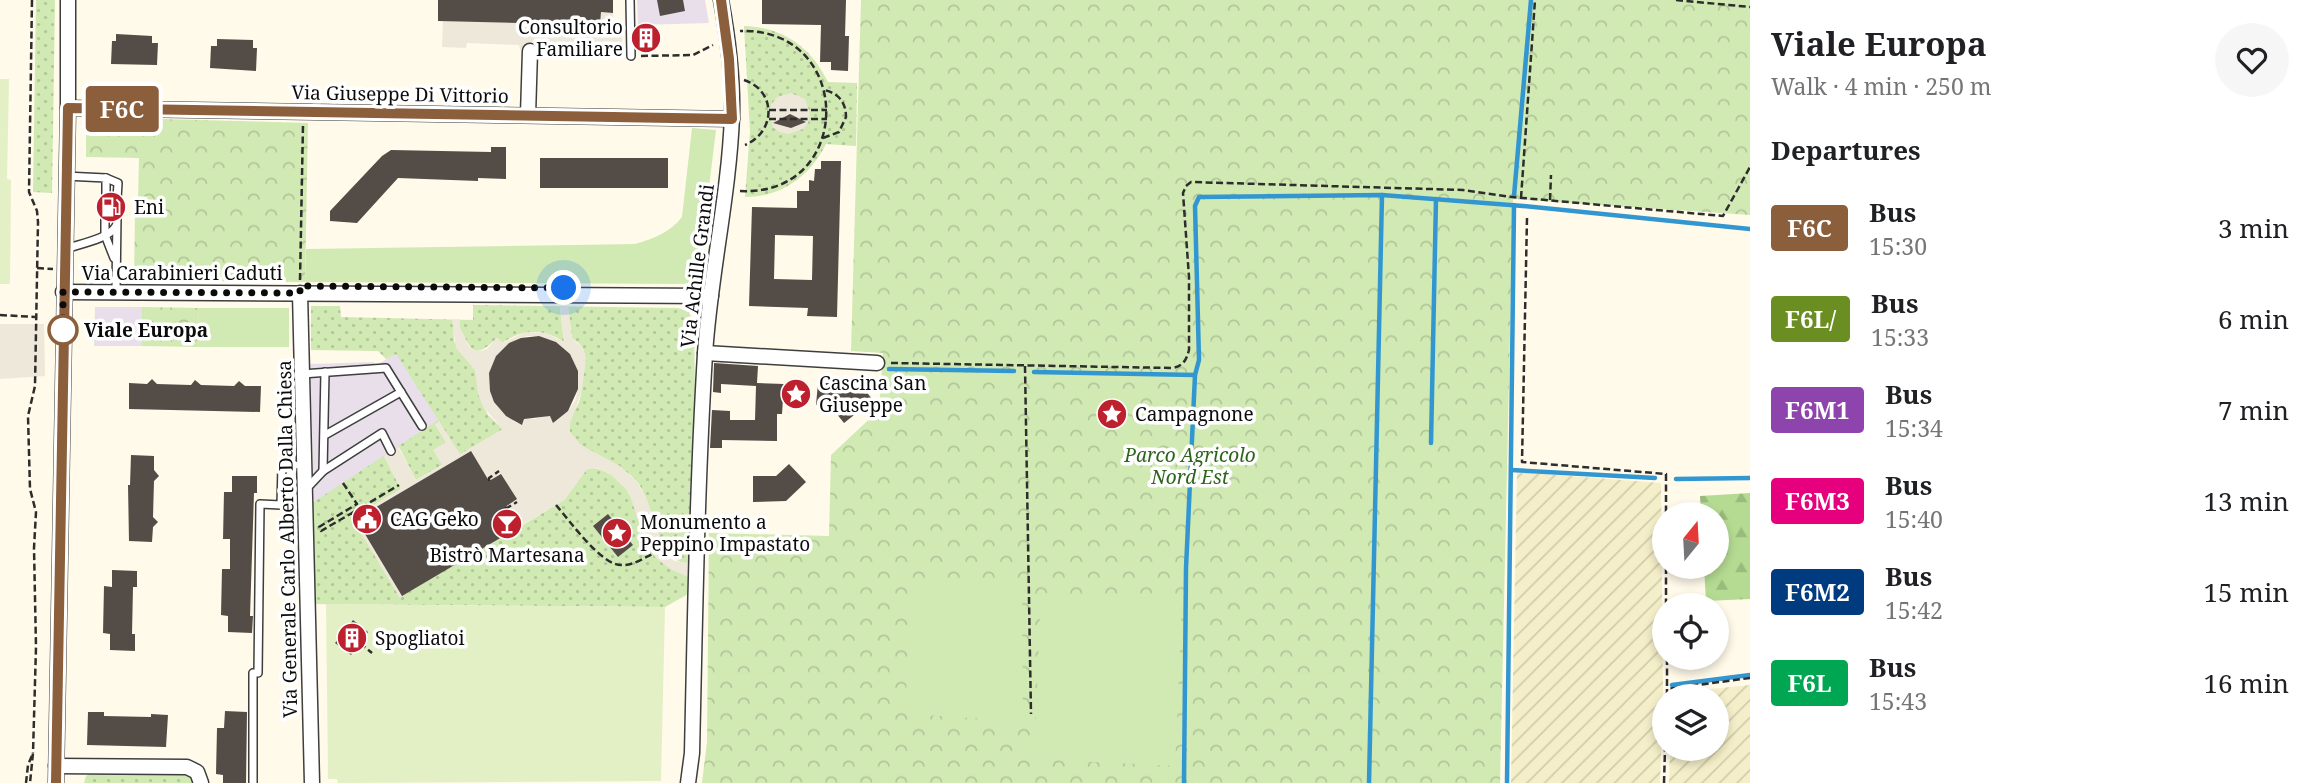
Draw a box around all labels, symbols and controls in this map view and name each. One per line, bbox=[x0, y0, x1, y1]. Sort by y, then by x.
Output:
place label: Consultorio Familiare bbox=[518, 14, 623, 62]
building icon: Consultorio Familiare bbox=[629, 21, 663, 55]
text: Viale Europa bbox=[1771, 21, 1987, 66]
button: heart bbox=[2215, 23, 2289, 97]
text: Walk · 4 min · 250 m bbox=[1771, 70, 1991, 102]
street label: Via Giuseppe Di Vittorio bbox=[291, 79, 509, 109]
line badge: F6C bbox=[82, 86, 162, 132]
text: F6C bbox=[100, 92, 144, 125]
text: Departures bbox=[1771, 132, 1921, 168]
street label: Via Achille Grandi bbox=[674, 183, 720, 349]
fuel station icon: Eni bbox=[94, 190, 128, 224]
place label: Eni bbox=[134, 194, 164, 220]
text: Bus bbox=[1869, 194, 1916, 230]
text: 3 min bbox=[2218, 210, 2289, 246]
text: F6C bbox=[1787, 211, 1832, 244]
text: 15:30 bbox=[1869, 230, 1927, 262]
street label: Via Carabinieri Caduti bbox=[81, 260, 283, 286]
your location bbox=[546, 270, 581, 305]
text: Bus bbox=[1871, 285, 1918, 321]
text: 6 min bbox=[2218, 301, 2289, 337]
text: F6L/ bbox=[1785, 302, 1836, 335]
marker: Viale Europa bbox=[48, 315, 78, 345]
place label: Viale Europa bbox=[84, 317, 208, 343]
text: 15:33 bbox=[1871, 321, 1929, 353]
street label: Via Generale Carlo Alberto Dalla Chiesa bbox=[271, 360, 303, 718]
place label: Cascina San Giuseppe bbox=[819, 370, 927, 418]
text: Bus bbox=[1885, 376, 1932, 412]
place icon: Cascina San Giuseppe bbox=[779, 377, 813, 411]
text: 7 min bbox=[2218, 392, 2289, 428]
text: F6M1 bbox=[1785, 393, 1850, 426]
place icon: Campagnone bbox=[1095, 397, 1129, 431]
place label: Campagnone bbox=[1135, 401, 1254, 427]
text: 15:34 bbox=[1885, 412, 1943, 444]
park label: Parco Agricolo Nord Est bbox=[1123, 442, 1256, 490]
text: Bus bbox=[1885, 467, 1932, 503]
text: 13 min bbox=[2204, 483, 2289, 519]
text: F6M3 bbox=[1785, 484, 1850, 517]
public building icon: CAG Geko bbox=[350, 502, 384, 536]
north arrow bbox=[1652, 502, 1729, 579]
map controls bbox=[1652, 502, 1729, 761]
text: 15:40 bbox=[1885, 503, 1943, 535]
place label: CAG Geko bbox=[390, 506, 479, 532]
bar icon: Bistrò Martesana bbox=[490, 507, 524, 541]
place label: Monumento a Peppino Impastato bbox=[640, 509, 810, 557]
place icon: Monumento a Peppino Impastato bbox=[600, 516, 634, 550]
place label: Bistrò Martesana bbox=[429, 542, 585, 568]
text: Bus bbox=[1885, 558, 1932, 594]
text: 15 min bbox=[2204, 574, 2289, 610]
text: F6M2 bbox=[1785, 575, 1850, 608]
button: locate bbox=[1652, 593, 1729, 670]
text: 15:42 bbox=[1885, 594, 1943, 626]
building icon: Spogliatoi bbox=[335, 621, 369, 655]
place label: Spogliatoi bbox=[375, 625, 465, 651]
text: Bus bbox=[1869, 649, 1916, 685]
text: 16 min bbox=[2204, 665, 2289, 701]
text: F6L bbox=[1787, 666, 1832, 699]
button: layers bbox=[1652, 684, 1729, 761]
text: 15:43 bbox=[1869, 685, 1927, 717]

